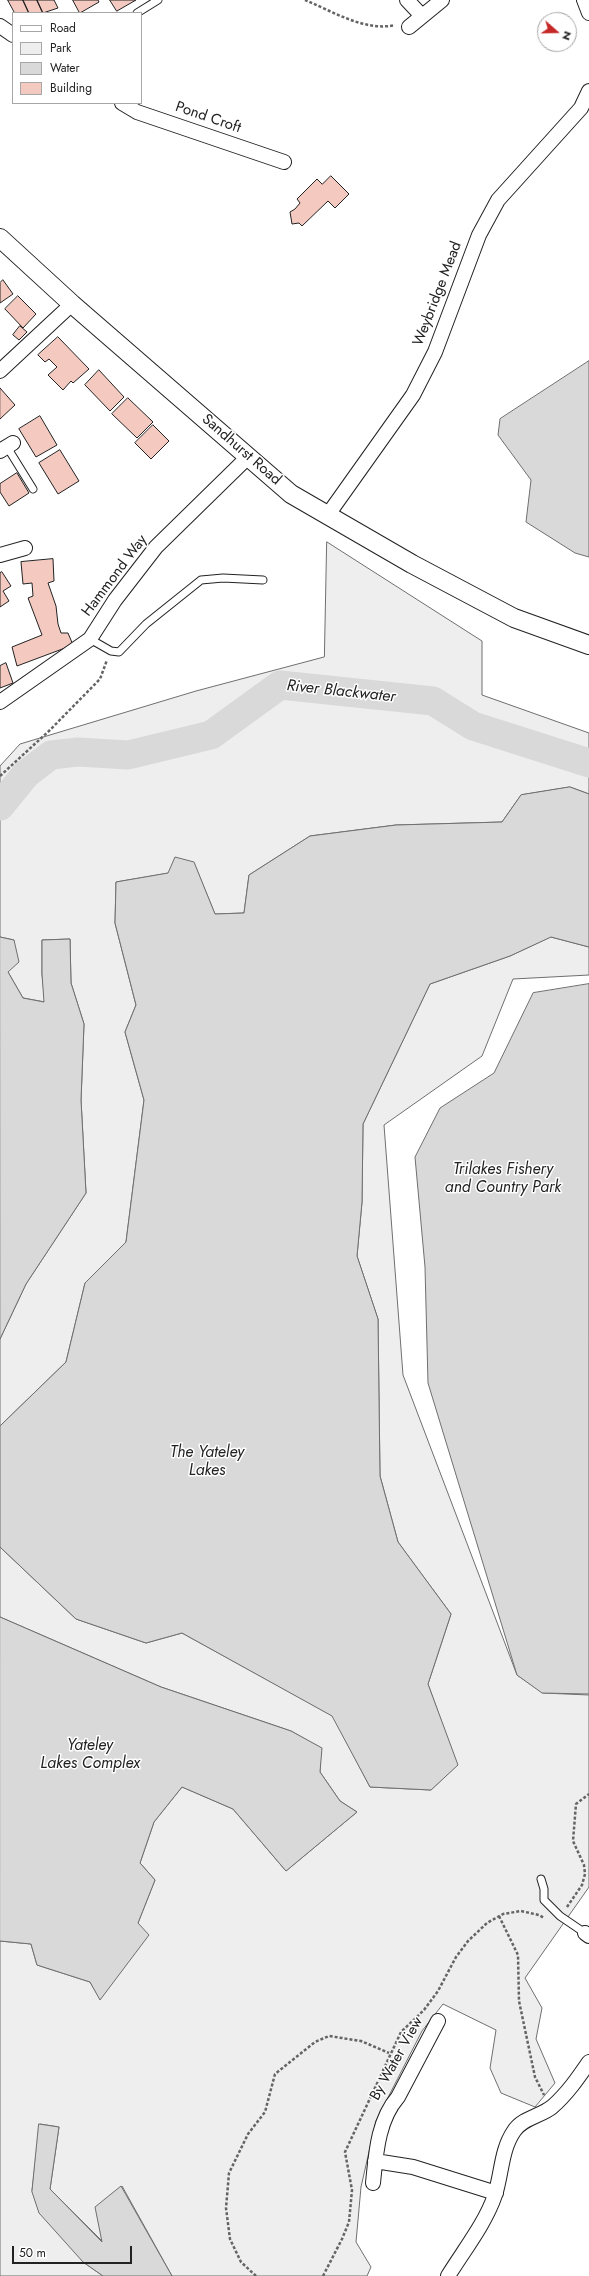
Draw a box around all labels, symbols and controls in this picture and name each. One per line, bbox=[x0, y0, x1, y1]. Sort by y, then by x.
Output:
legend bbox=[12, 12, 142, 104]
north arrow bbox=[537, 12, 577, 52]
text: Road bbox=[50, 19, 76, 37]
text: N bbox=[558, 29, 576, 43]
text: Park bbox=[50, 39, 71, 57]
text: Water bbox=[50, 59, 80, 77]
text: Building bbox=[50, 79, 92, 97]
street label: Pond Croft bbox=[173, 98, 243, 138]
street label: Weybridge Mead bbox=[410, 239, 466, 349]
street label: Sandhurst Road bbox=[198, 411, 284, 489]
street label: Hammond Way bbox=[78, 532, 152, 620]
water label: River Blackwater bbox=[286, 677, 396, 707]
water label: Trilakes Fishery and Country Park bbox=[445, 1160, 561, 1198]
water label: The Yateley Lakes bbox=[170, 1443, 244, 1481]
water label: Yateley Lakes Complex bbox=[40, 1736, 140, 1774]
street label: By Water View bbox=[367, 2014, 427, 2104]
scale bar bbox=[14, 2238, 134, 2264]
text: 50 m bbox=[19, 2244, 46, 2262]

